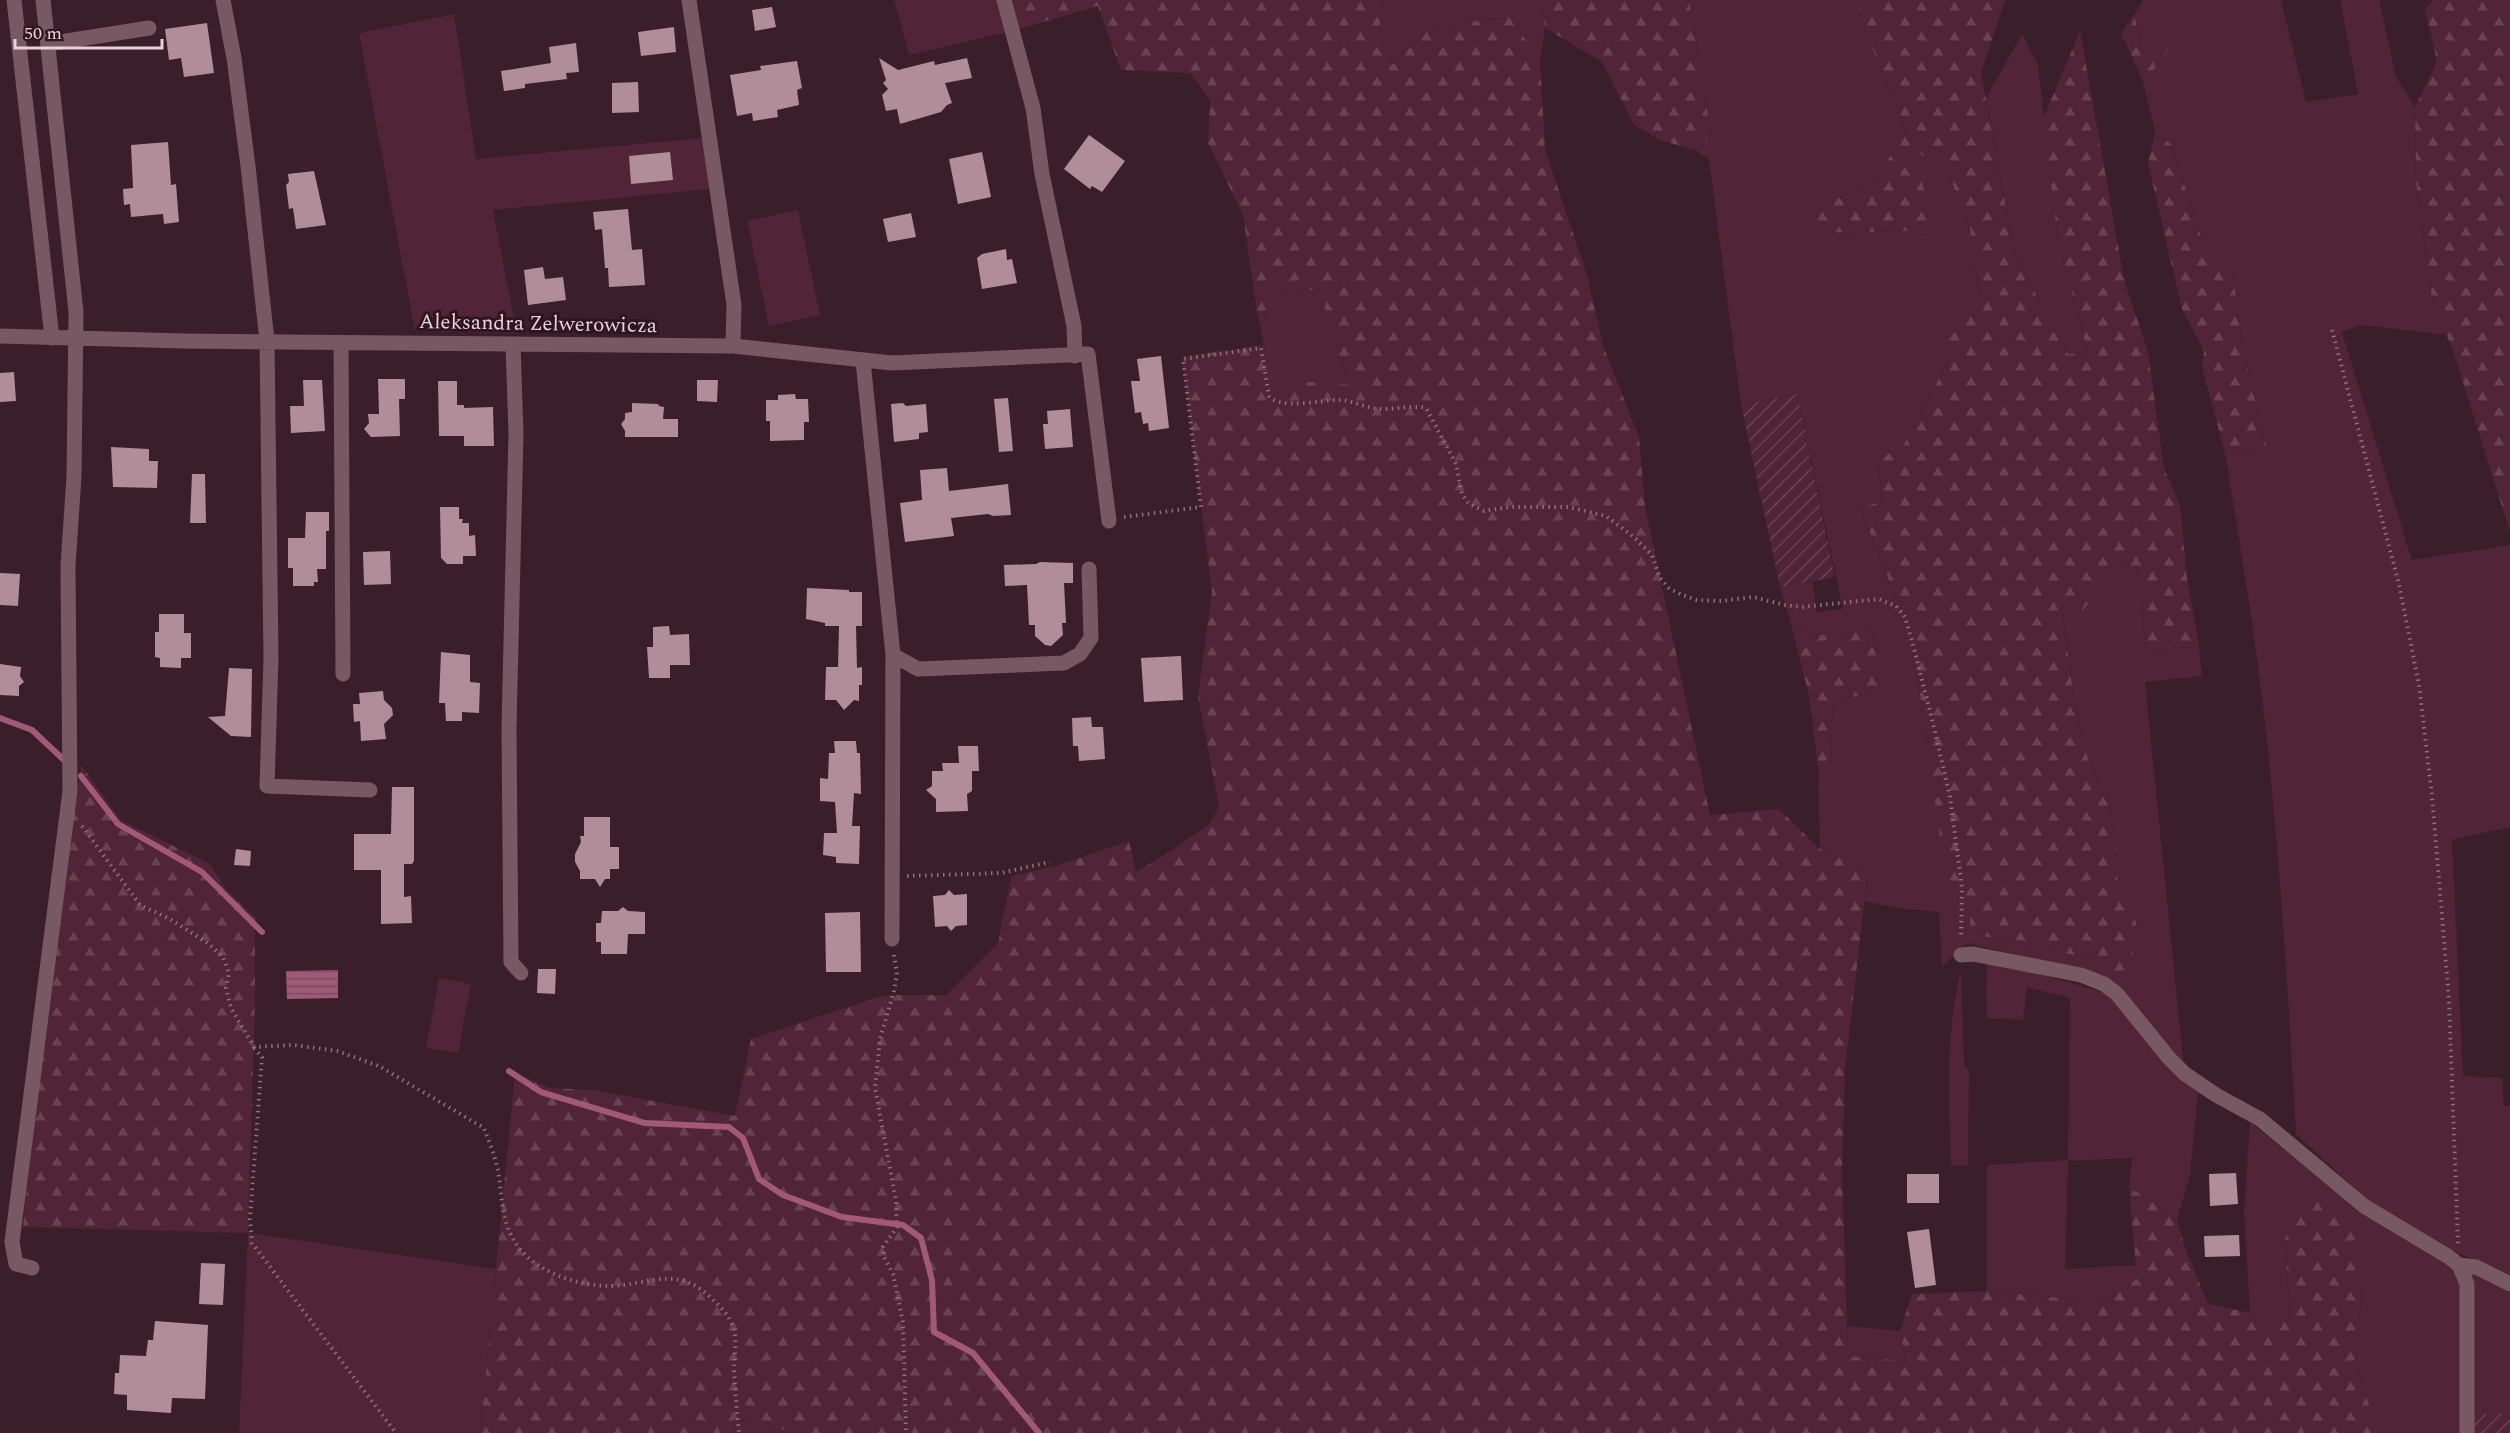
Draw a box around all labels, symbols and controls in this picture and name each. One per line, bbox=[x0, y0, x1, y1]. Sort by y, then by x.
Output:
scale bar bbox=[15, 12, 162, 50]
text: 50 m bbox=[24, 20, 62, 47]
street label: Aleksandra Zelwerowicza bbox=[418, 306, 658, 342]

